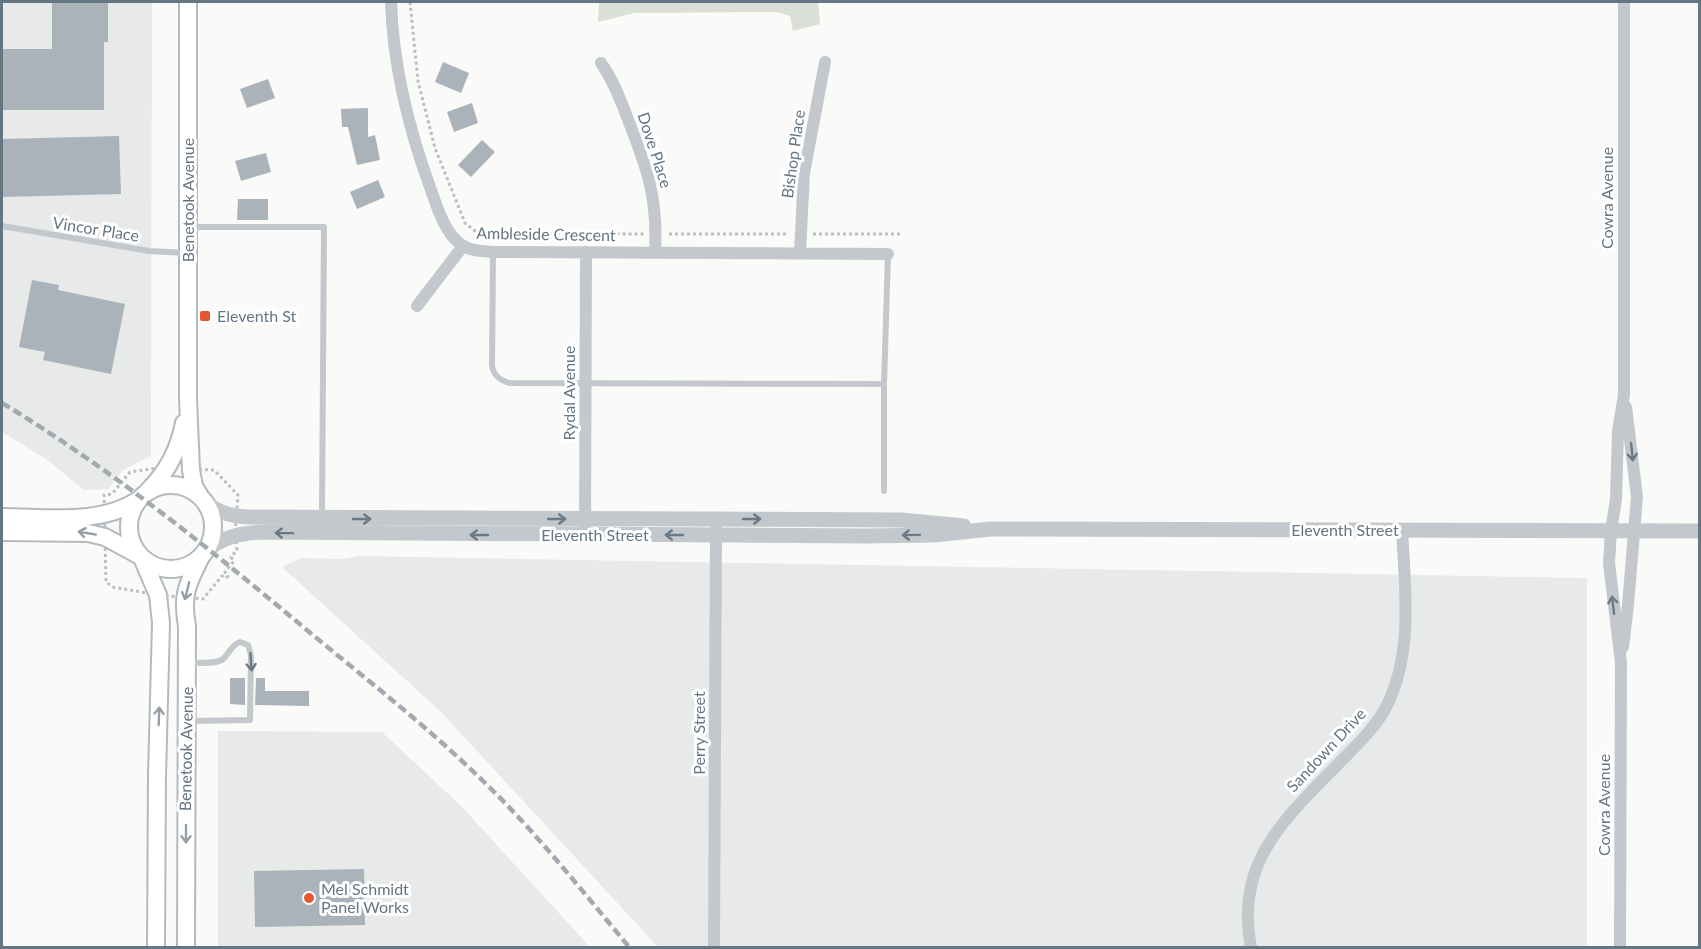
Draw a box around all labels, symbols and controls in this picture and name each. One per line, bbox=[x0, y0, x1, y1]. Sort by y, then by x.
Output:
street label: Bishop Place bbox=[777, 108, 808, 199]
street label: Dove Place bbox=[634, 109, 677, 190]
street label: Benetook Avenue bbox=[178, 138, 197, 262]
street label: Cowra Avenue bbox=[1597, 147, 1616, 249]
street label: Vincor Place bbox=[52, 212, 141, 245]
street label: Ambleside Crescent bbox=[476, 223, 616, 244]
place label: Eleventh St bbox=[217, 306, 297, 325]
marker: Eleventh St bbox=[198, 309, 212, 323]
street label: Rydal Avenue bbox=[559, 346, 578, 441]
one-way arrow bbox=[1627, 442, 1638, 462]
one-way arrow bbox=[352, 513, 372, 525]
one-way arrow bbox=[547, 513, 567, 525]
one-way arrow bbox=[742, 513, 762, 525]
street label: Eleventh Street bbox=[1291, 520, 1399, 539]
street label: Eleventh Street bbox=[541, 525, 649, 544]
one-way arrow bbox=[275, 527, 295, 538]
one-way arrow bbox=[78, 528, 97, 539]
one-way arrow bbox=[470, 529, 490, 541]
one-way arrow bbox=[665, 529, 685, 541]
one-way arrow bbox=[902, 529, 922, 541]
one-way arrow bbox=[180, 581, 192, 600]
one-way arrow bbox=[1608, 595, 1619, 615]
one-way arrow bbox=[246, 651, 257, 671]
street label: Benetook Avenue bbox=[175, 687, 196, 811]
street label: Perry Street bbox=[689, 691, 708, 775]
street label: Sandown Drive bbox=[1282, 704, 1369, 795]
one-way arrow bbox=[154, 707, 165, 727]
street label: Cowra Avenue bbox=[1594, 754, 1613, 856]
one-way arrow bbox=[180, 824, 192, 844]
place label: Mel Schmidt Panel Works bbox=[321, 879, 409, 916]
marker: Mel Schmidt Panel Works bbox=[302, 891, 316, 905]

